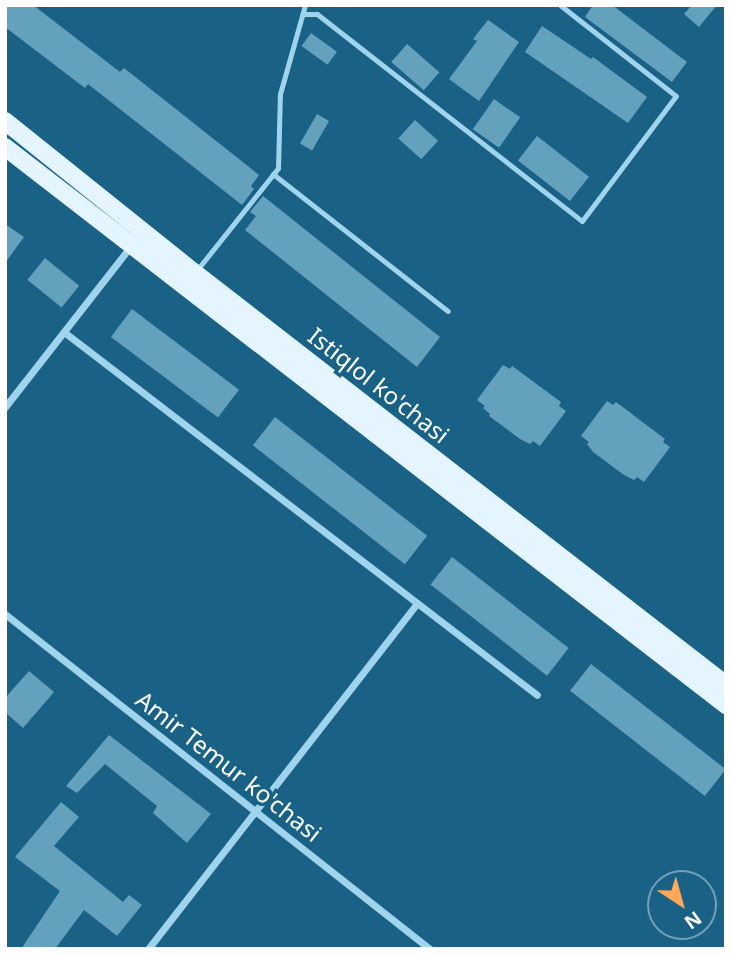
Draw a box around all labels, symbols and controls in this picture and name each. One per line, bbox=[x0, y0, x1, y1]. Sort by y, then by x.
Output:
street label: Istiqlol ko'chasi bbox=[303, 321, 455, 449]
street label: Amir Temur ko'chasi bbox=[131, 685, 327, 847]
north arrow bbox=[647, 870, 717, 940]
text: N bbox=[679, 905, 707, 935]

